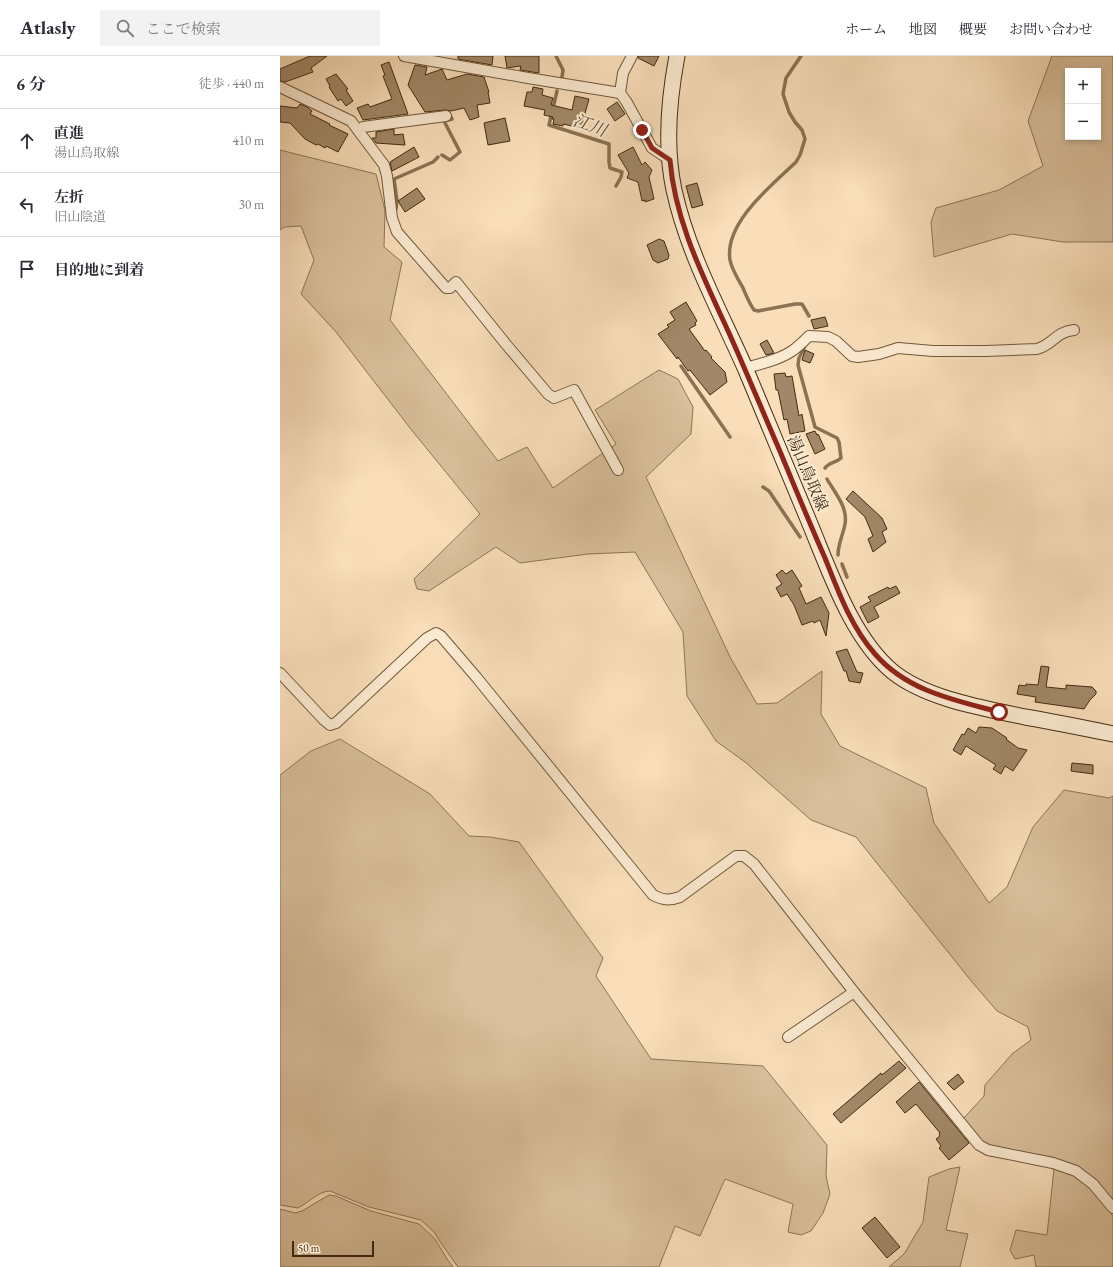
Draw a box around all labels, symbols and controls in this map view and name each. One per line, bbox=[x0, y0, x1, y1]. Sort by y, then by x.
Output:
search box bbox=[100, 10, 380, 46]
text: Atlasly bbox=[20, 15, 76, 40]
icon: search bbox=[114, 17, 136, 39]
text: ここで検索 bbox=[146, 19, 221, 38]
text: ホーム bbox=[845, 20, 887, 38]
text: 地図 bbox=[909, 20, 937, 38]
text: 概要 bbox=[959, 20, 987, 38]
text: お問い合わせ bbox=[1009, 20, 1093, 38]
map controls bbox=[1065, 68, 1101, 140]
button: + bbox=[1065, 68, 1101, 104]
text: 6 分 bbox=[16, 73, 46, 95]
text: 徒歩 · 440 m bbox=[199, 75, 264, 92]
button: − bbox=[1065, 104, 1101, 140]
water label: 江川 bbox=[570, 109, 612, 142]
route end bbox=[633, 121, 651, 139]
text: 直進 bbox=[54, 123, 84, 142]
icon: ahead bbox=[16, 130, 38, 152]
text: 410 m bbox=[233, 132, 264, 149]
text: 湯山鳥取線 bbox=[54, 144, 119, 161]
text: 左折 bbox=[54, 187, 84, 206]
icon: left bbox=[16, 194, 38, 216]
text: 30 m bbox=[239, 196, 264, 213]
text: 旧山陰道 bbox=[54, 208, 106, 225]
icon: arrive bbox=[16, 258, 38, 280]
text: 目的地に到着 bbox=[54, 260, 144, 279]
street label: 湯山鳥取線 bbox=[783, 432, 833, 514]
route start bbox=[990, 703, 1008, 721]
scale bar bbox=[292, 1239, 374, 1258]
text: 50 m bbox=[298, 1241, 319, 1255]

